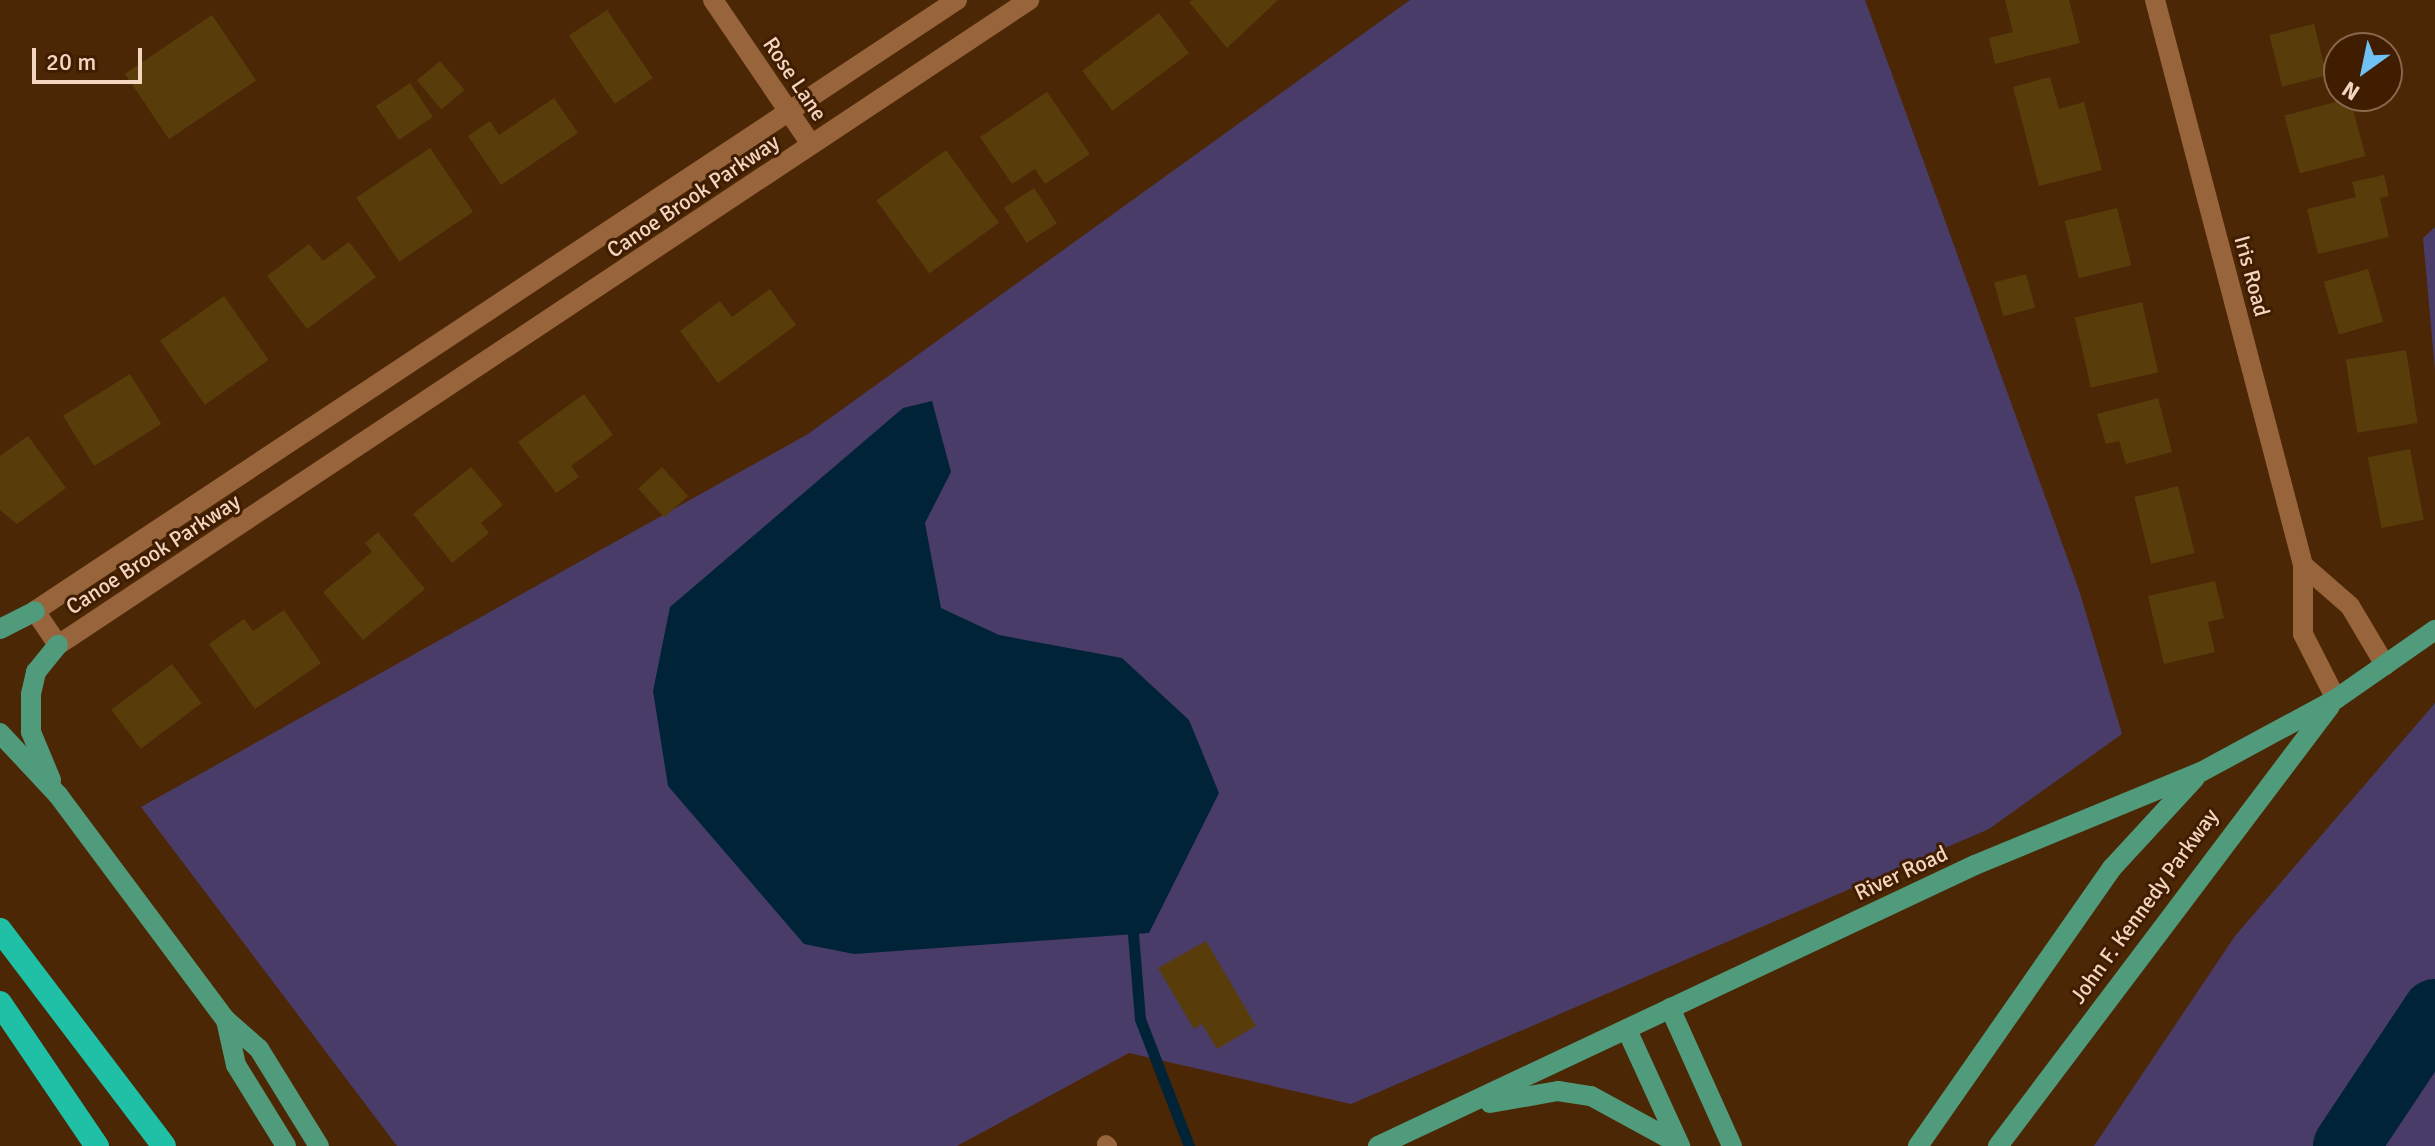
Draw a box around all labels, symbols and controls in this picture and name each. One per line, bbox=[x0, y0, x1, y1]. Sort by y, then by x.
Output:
scale bar bbox=[36, 32, 146, 82]
street label: Rose Lane bbox=[757, 32, 833, 126]
north arrow bbox=[2323, 32, 2403, 112]
text: 20 m bbox=[46, 47, 96, 77]
text: N bbox=[2337, 75, 2365, 106]
street label: Canoe Brook Parkway bbox=[602, 129, 784, 263]
street label: Iris Road bbox=[2229, 233, 2275, 319]
street label: Canoe Brook Parkway bbox=[61, 488, 245, 620]
street label: John F. Kennedy Parkway bbox=[2064, 803, 2224, 1009]
street label: River Road bbox=[1850, 840, 1952, 906]

